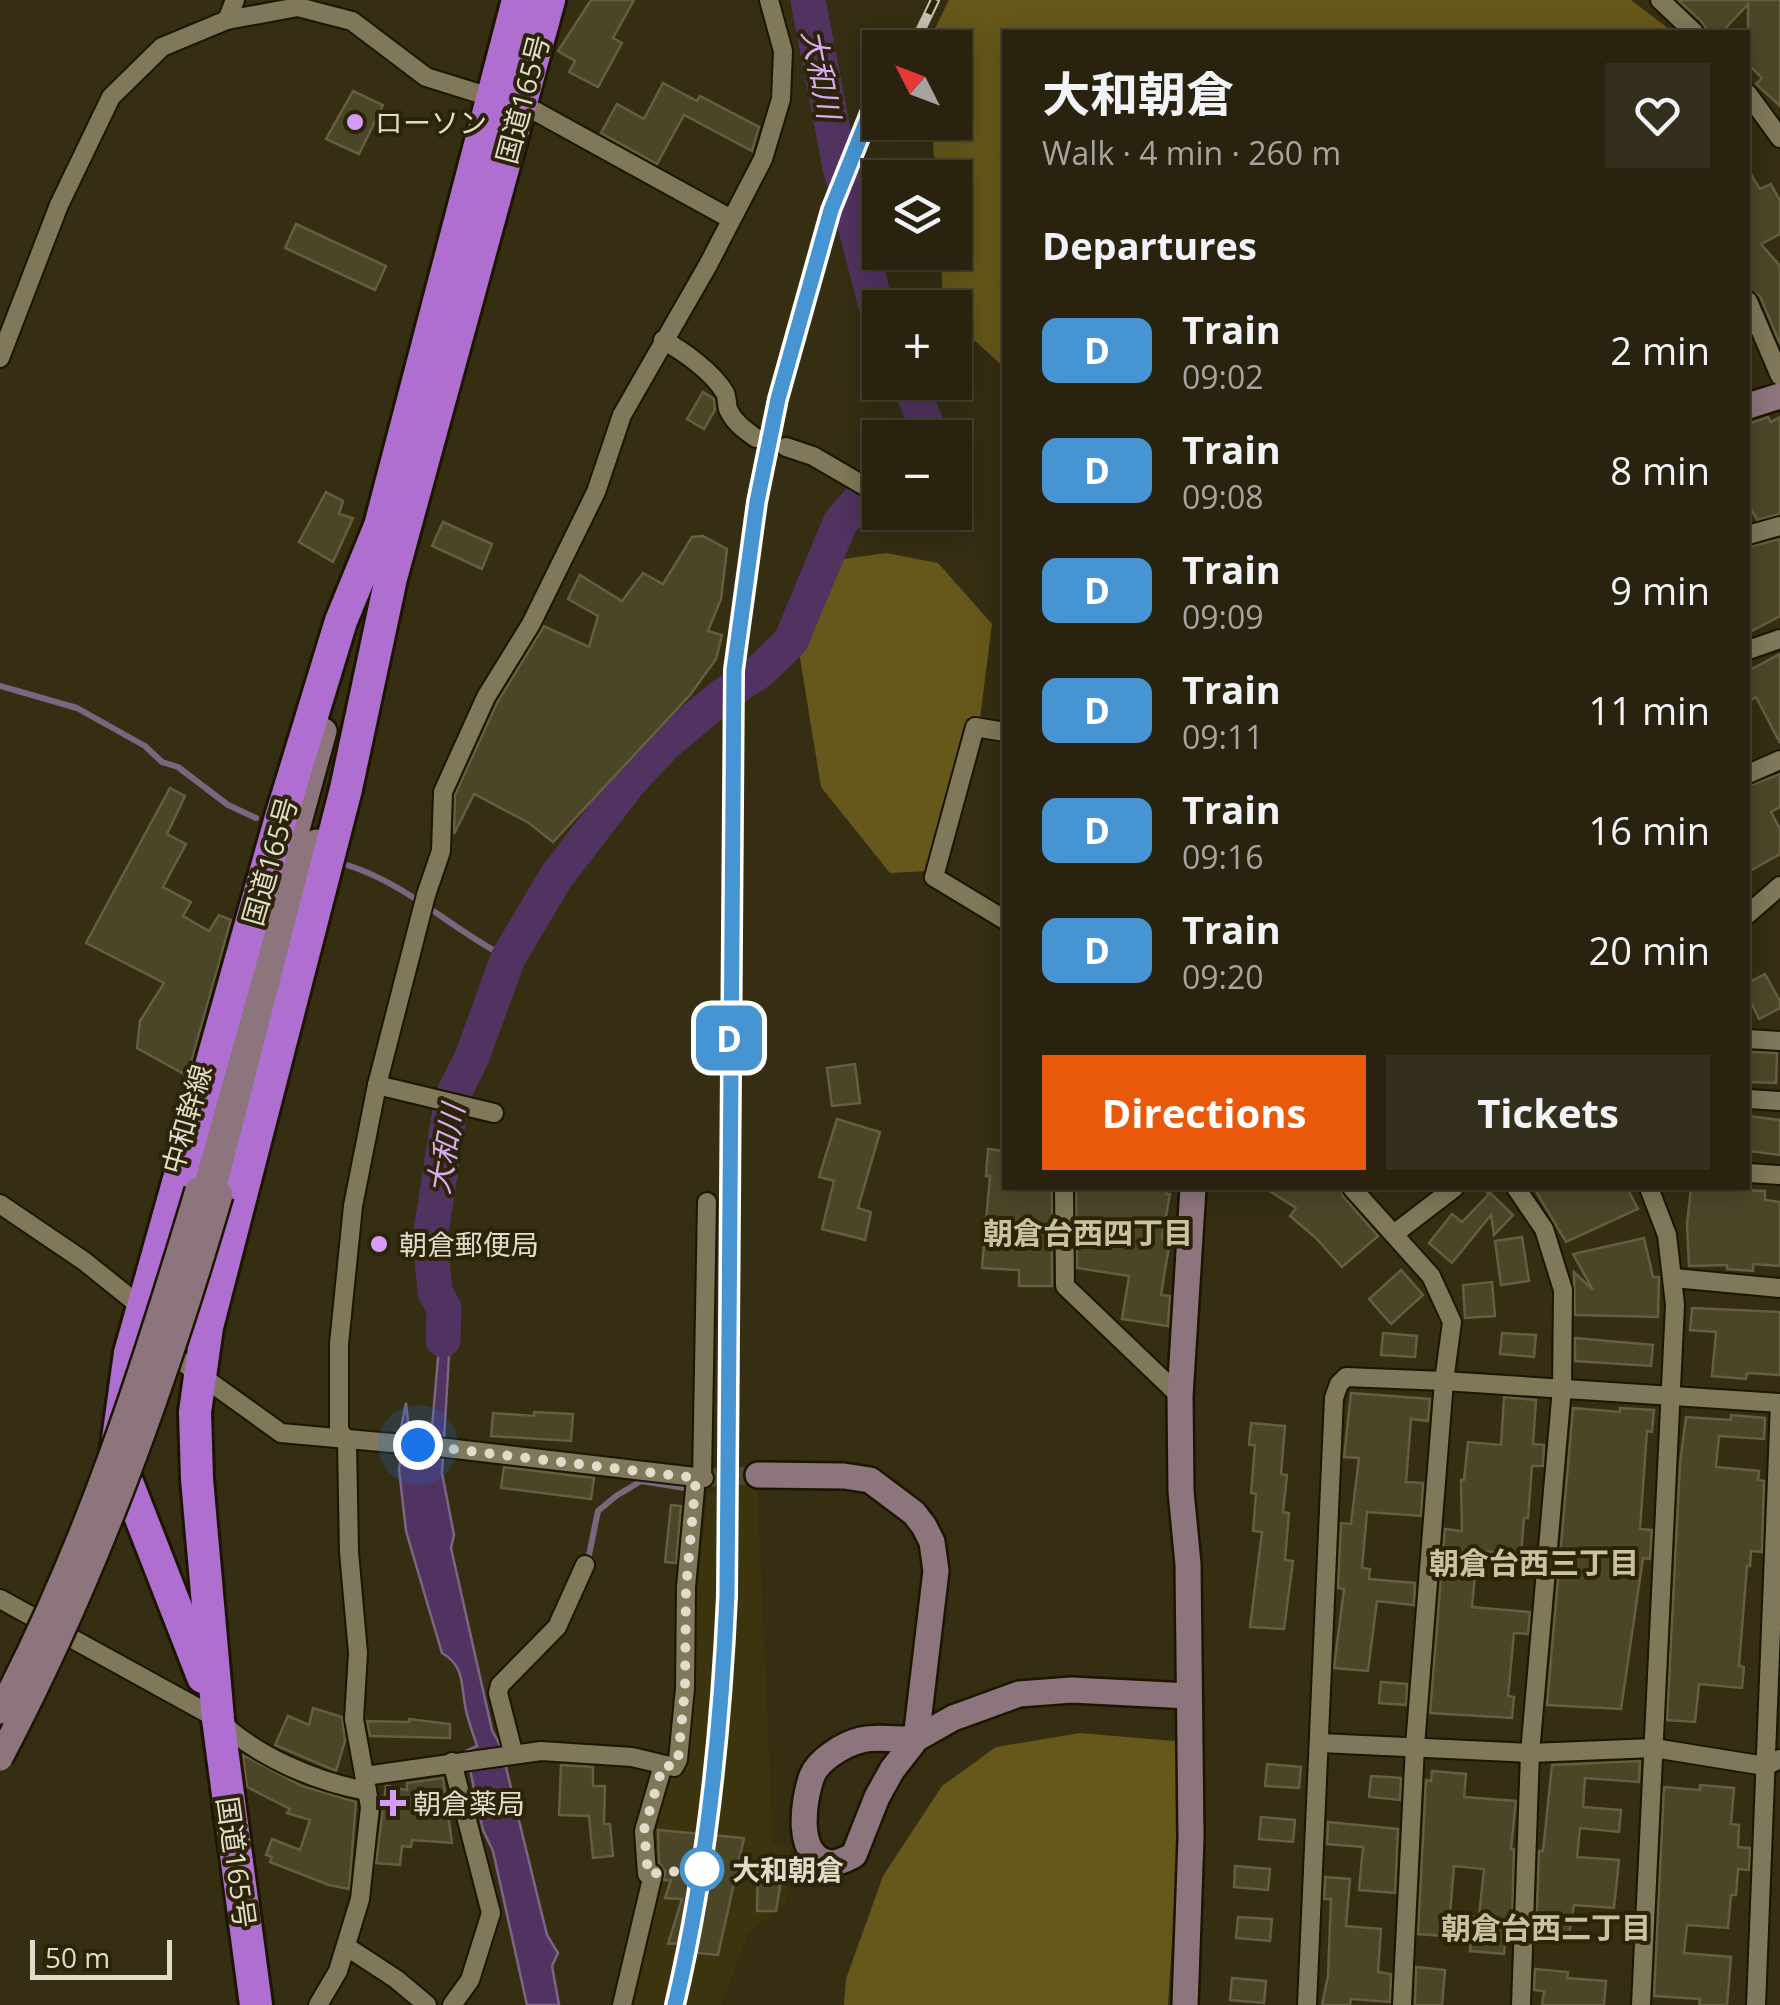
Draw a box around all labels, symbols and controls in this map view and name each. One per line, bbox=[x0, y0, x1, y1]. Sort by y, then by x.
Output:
water label: 大和川 bbox=[793, 26, 851, 125]
street label: 国道165号 bbox=[487, 30, 557, 168]
north arrow bbox=[862, 30, 972, 140]
map controls bbox=[862, 30, 972, 530]
text: 大和朝倉 bbox=[1042, 61, 1234, 126]
button: heart bbox=[1605, 63, 1710, 168]
place label: ローソン bbox=[375, 103, 487, 141]
marker: ローソン bbox=[344, 111, 366, 133]
text: Walk · 4 min · 260 m bbox=[1042, 131, 1341, 174]
button: layers bbox=[862, 160, 972, 270]
text: Departures bbox=[1042, 219, 1257, 271]
button: + bbox=[862, 290, 972, 400]
text: Train bbox=[1182, 303, 1281, 355]
text: 2 min bbox=[1610, 324, 1710, 376]
text: D bbox=[1084, 327, 1110, 374]
text: 09:02 bbox=[1182, 355, 1264, 398]
button: − bbox=[862, 420, 972, 530]
text: Train bbox=[1182, 423, 1281, 475]
text: 8 min bbox=[1610, 444, 1710, 496]
text: D bbox=[1084, 447, 1110, 494]
text: 09:08 bbox=[1182, 475, 1264, 518]
text: Train bbox=[1182, 543, 1281, 595]
text: 9 min bbox=[1610, 564, 1710, 616]
text: D bbox=[1084, 567, 1110, 614]
text: 09:09 bbox=[1182, 595, 1264, 638]
text: Train bbox=[1182, 663, 1281, 715]
text: 11 min bbox=[1589, 684, 1710, 736]
text: D bbox=[1084, 687, 1110, 734]
text: 09:11 bbox=[1182, 715, 1264, 758]
text: Train bbox=[1182, 783, 1281, 835]
street label: 国道165号 bbox=[233, 792, 305, 930]
text: 16 min bbox=[1589, 804, 1710, 856]
text: D bbox=[1084, 807, 1110, 854]
text: 09:16 bbox=[1182, 835, 1264, 878]
text: Train bbox=[1182, 903, 1281, 955]
text: 20 min bbox=[1589, 924, 1710, 976]
text: D bbox=[1084, 927, 1110, 974]
text: 09:20 bbox=[1182, 955, 1264, 998]
line badge: D bbox=[696, 1006, 762, 1070]
text: D bbox=[716, 1015, 742, 1062]
button: Directions bbox=[1042, 1055, 1366, 1170]
button: Tickets bbox=[1386, 1055, 1710, 1170]
street label: 中和幹線 bbox=[152, 1060, 220, 1178]
water label: 大和川 bbox=[417, 1098, 474, 1197]
district label: 朝倉台西四丁目 bbox=[983, 1212, 1193, 1253]
place label: 朝倉郵便局 bbox=[399, 1225, 539, 1263]
marker: 朝倉郵便局 bbox=[368, 1233, 390, 1255]
your location bbox=[393, 1420, 443, 1470]
district label: 朝倉台西三丁目 bbox=[1429, 1542, 1639, 1583]
place label: 朝倉薬局 bbox=[413, 1784, 525, 1822]
marker: 朝倉薬局 bbox=[382, 1792, 404, 1814]
street label: 国道165号 bbox=[209, 1794, 265, 1930]
marker: 大和朝倉 bbox=[681, 1848, 723, 1890]
place label: 大和朝倉 bbox=[732, 1850, 844, 1888]
district label: 朝倉台西二丁目 bbox=[1441, 1907, 1651, 1948]
scale bar bbox=[30, 1935, 172, 1980]
text: 50 m bbox=[45, 1938, 110, 1976]

